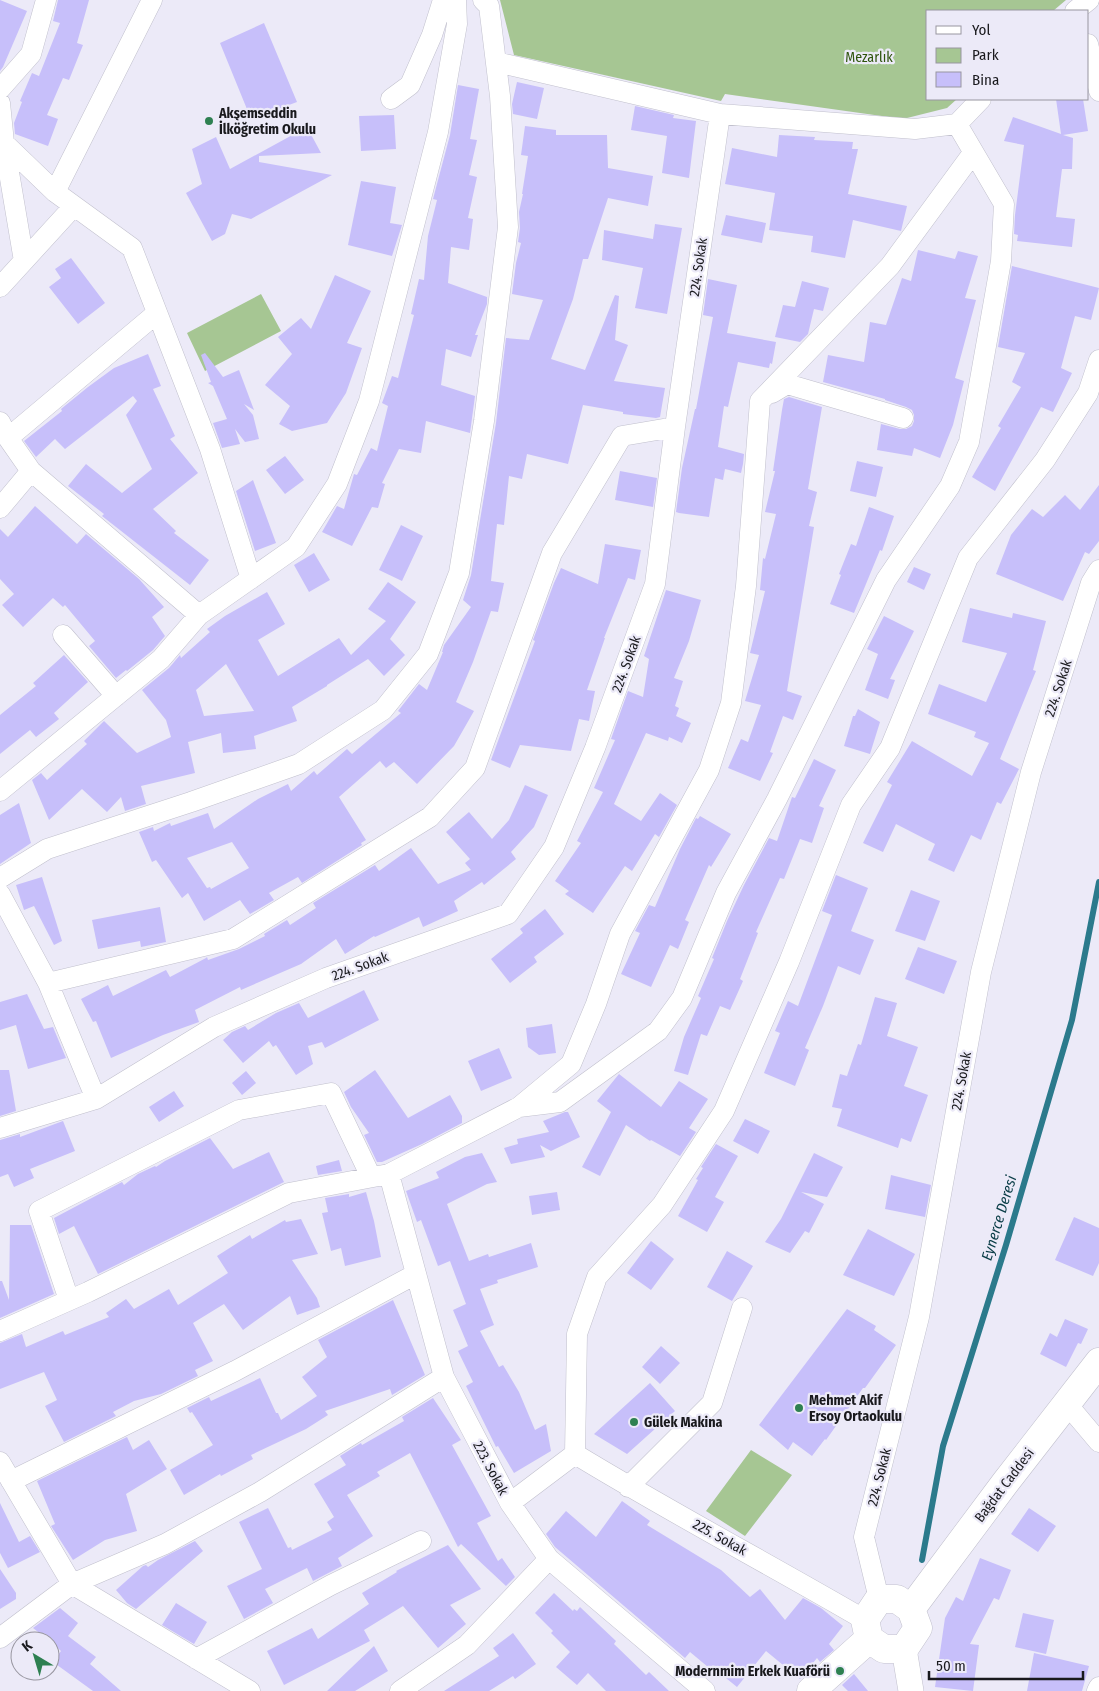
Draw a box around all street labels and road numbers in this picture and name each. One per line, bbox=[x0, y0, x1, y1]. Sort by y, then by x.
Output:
street label: 224. Sokak bbox=[686, 236, 711, 298]
street label: 224. Sokak bbox=[608, 633, 645, 695]
street label: 224. Sokak bbox=[1041, 657, 1076, 719]
street label: 224. Sokak bbox=[329, 948, 391, 985]
street label: 224. Sokak bbox=[948, 1050, 975, 1112]
street label: 223. Sokak bbox=[469, 1438, 512, 1499]
street label: Bağdat Caddesi bbox=[971, 1445, 1038, 1526]
street label: 224. Sokak bbox=[864, 1446, 895, 1508]
street label: 225. Sokak bbox=[690, 1516, 750, 1559]

